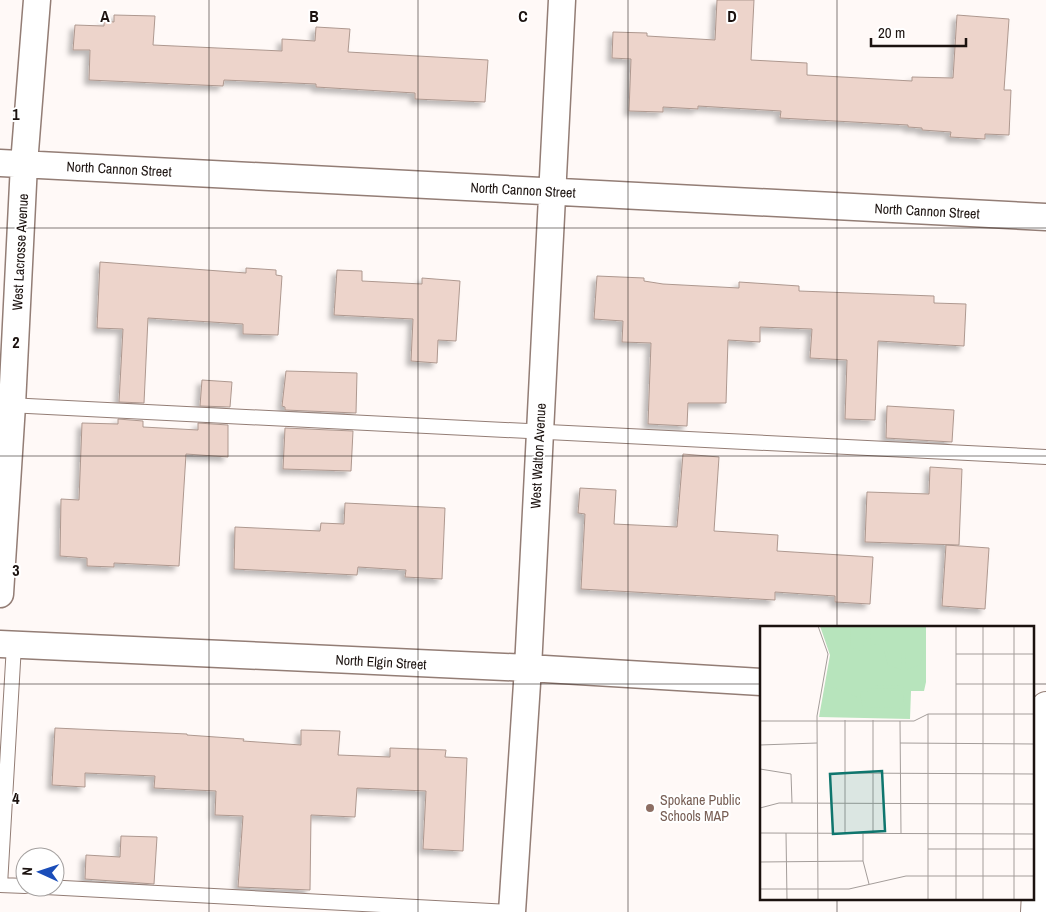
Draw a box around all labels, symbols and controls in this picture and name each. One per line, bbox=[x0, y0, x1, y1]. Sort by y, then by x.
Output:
text: A bbox=[100, 5, 110, 27]
text: B bbox=[309, 5, 319, 27]
text: C bbox=[518, 5, 528, 27]
text: D bbox=[727, 5, 737, 27]
scale bar bbox=[871, 15, 966, 47]
text: 20 m bbox=[878, 22, 905, 43]
text: 1 bbox=[12, 103, 20, 125]
street label: North Cannon Street bbox=[66, 157, 172, 181]
street label: North Cannon Street bbox=[470, 178, 576, 202]
street label: West Lacrosse Avenue bbox=[8, 193, 32, 311]
street label: North Cannon Street bbox=[874, 199, 980, 223]
text: 2 bbox=[12, 331, 20, 353]
street label: West Walton Avenue bbox=[526, 403, 550, 509]
text: 3 bbox=[12, 559, 20, 581]
inset map bbox=[760, 626, 1034, 900]
street label: North Elgin Street bbox=[335, 651, 427, 673]
text: 4 bbox=[12, 787, 20, 809]
place label: Spokane Public Schools MAP bbox=[660, 791, 741, 825]
marker: Spokane Public Schools MAP bbox=[644, 802, 656, 814]
north arrow bbox=[15, 847, 65, 897]
text: N bbox=[18, 867, 36, 876]

